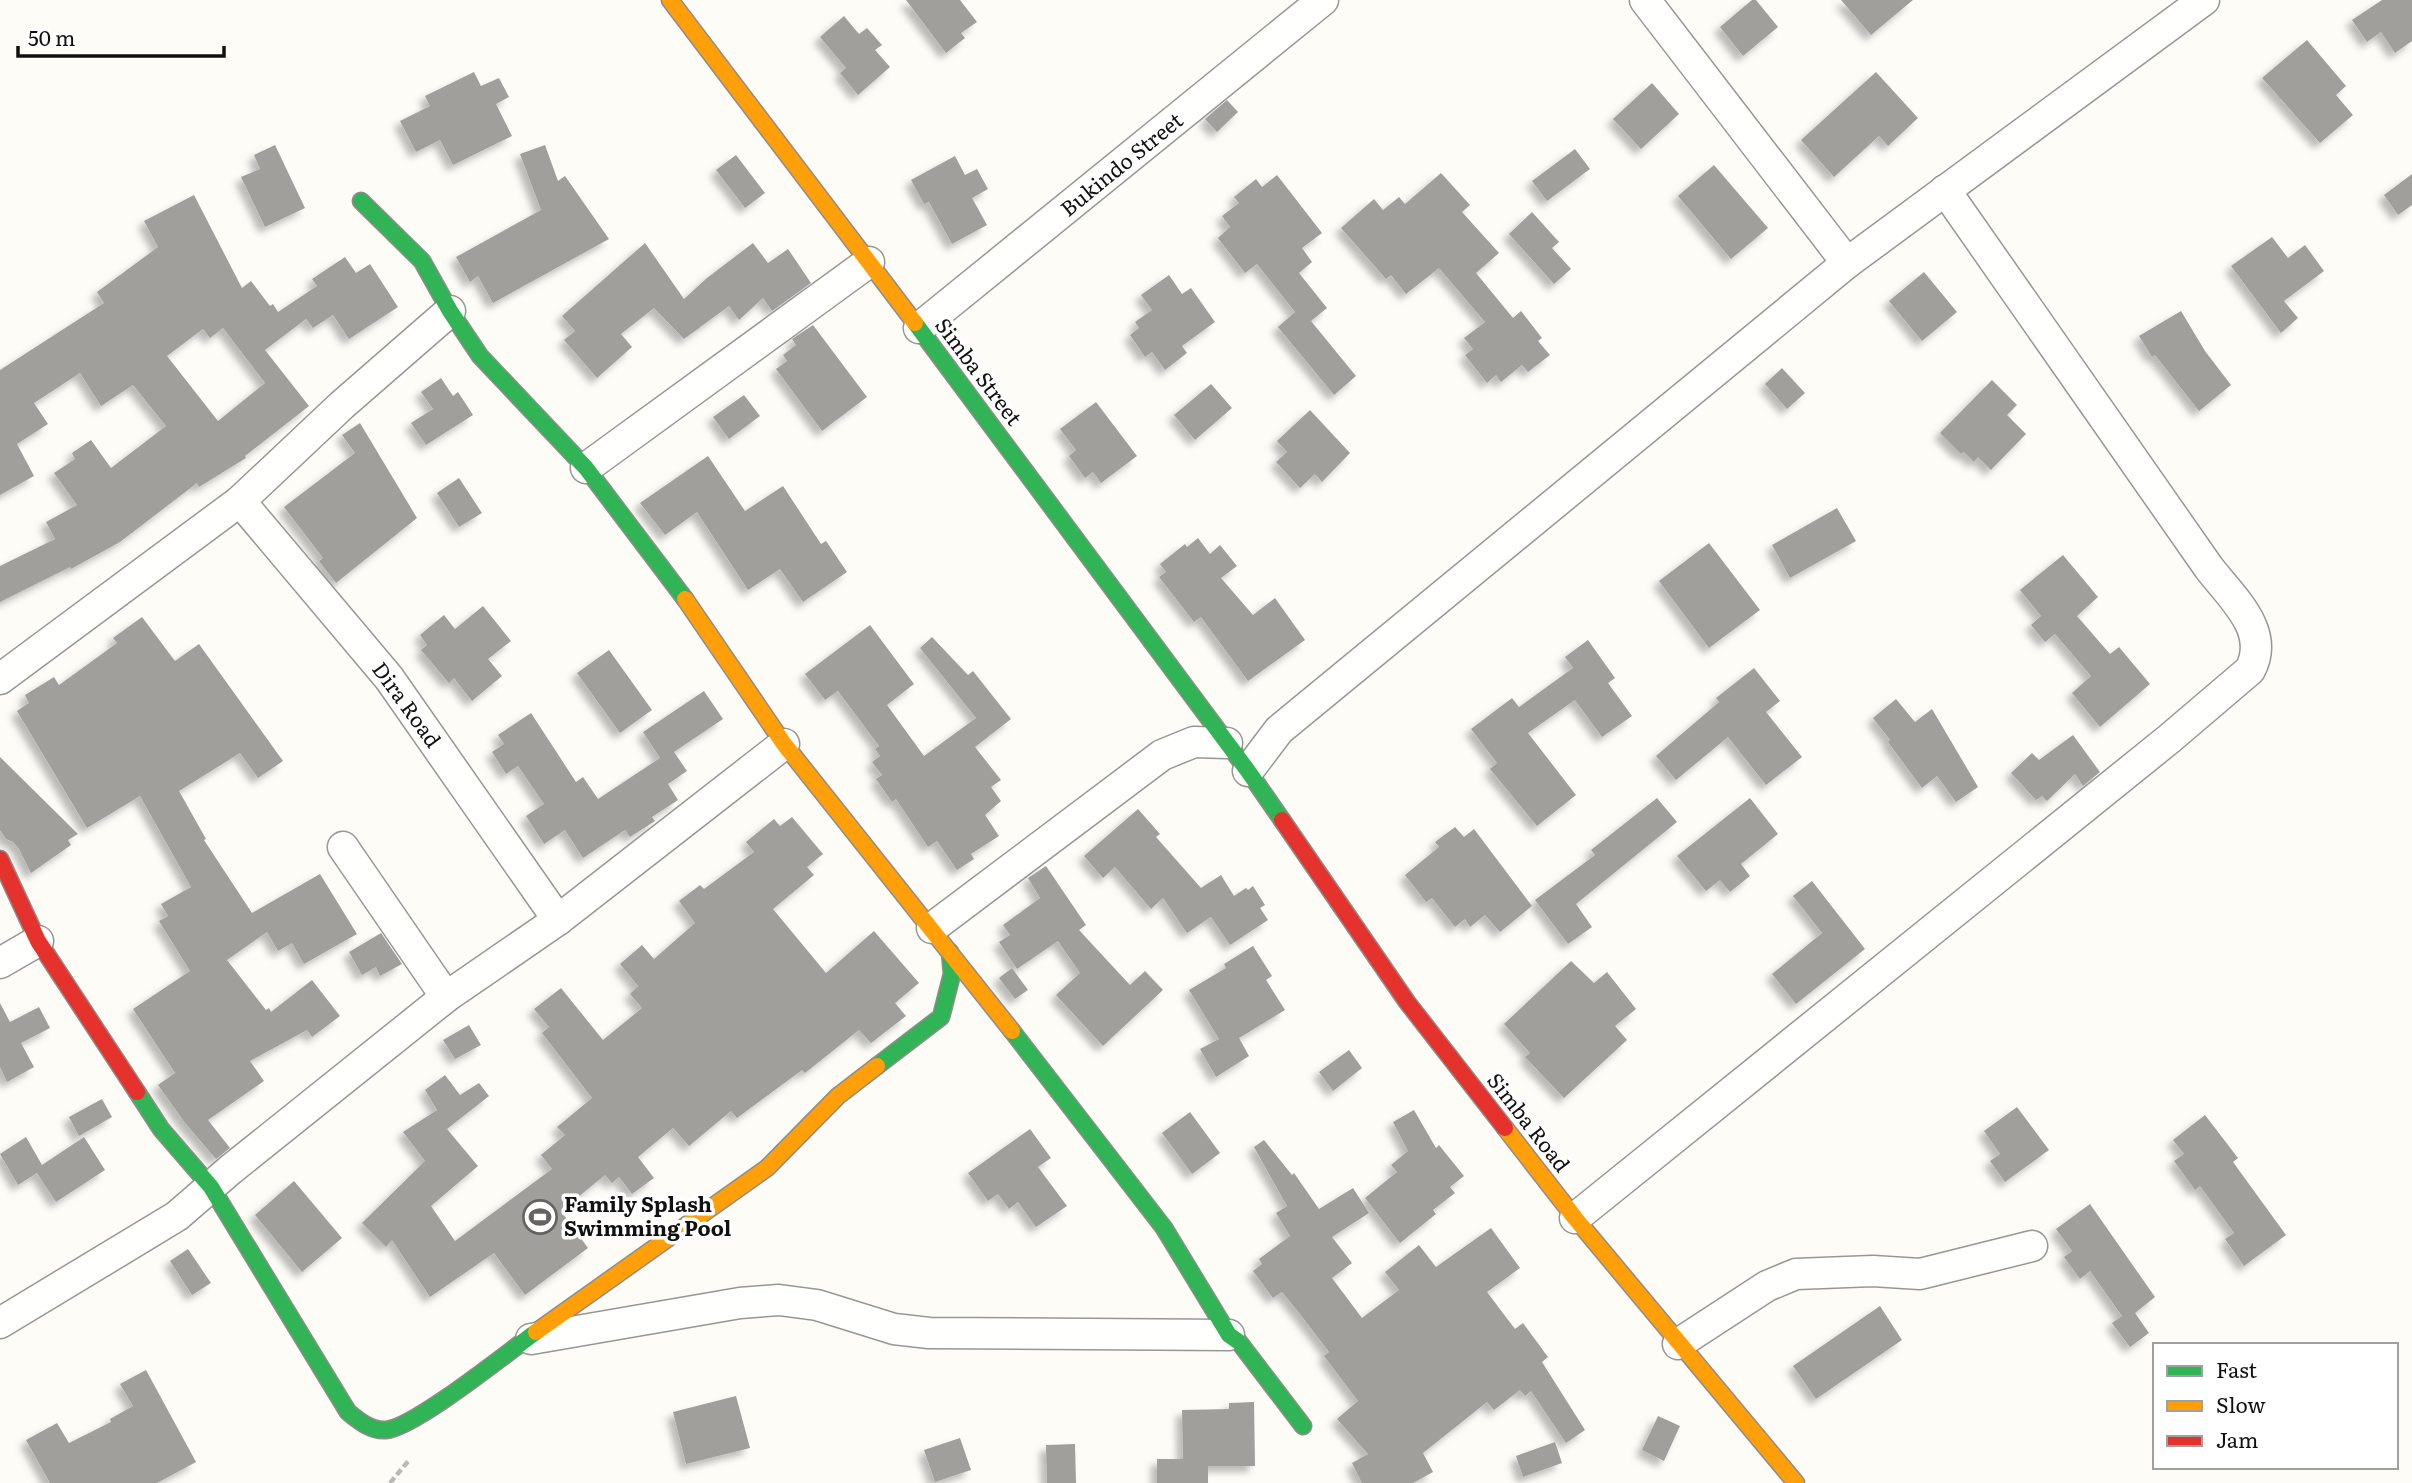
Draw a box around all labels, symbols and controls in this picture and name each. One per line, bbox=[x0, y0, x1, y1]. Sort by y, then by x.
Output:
scale bar bbox=[18, 14, 224, 58]
text: 50 m bbox=[28, 21, 75, 52]
street label: Bukindo Street bbox=[1052, 104, 1189, 222]
street label: Simba Street bbox=[929, 310, 1031, 431]
street label: Dira Road bbox=[366, 654, 450, 753]
street label: Simba Road bbox=[1481, 1065, 1579, 1178]
place label: Family Splash Swimming Pool bbox=[564, 1187, 732, 1242]
sports icon: Family Splash Swimming Pool bbox=[521, 1198, 559, 1236]
legend bbox=[2153, 1343, 2398, 1469]
text: Fast bbox=[2216, 1353, 2257, 1384]
text: Slow bbox=[2216, 1388, 2266, 1419]
text: Jam bbox=[2216, 1423, 2258, 1454]

